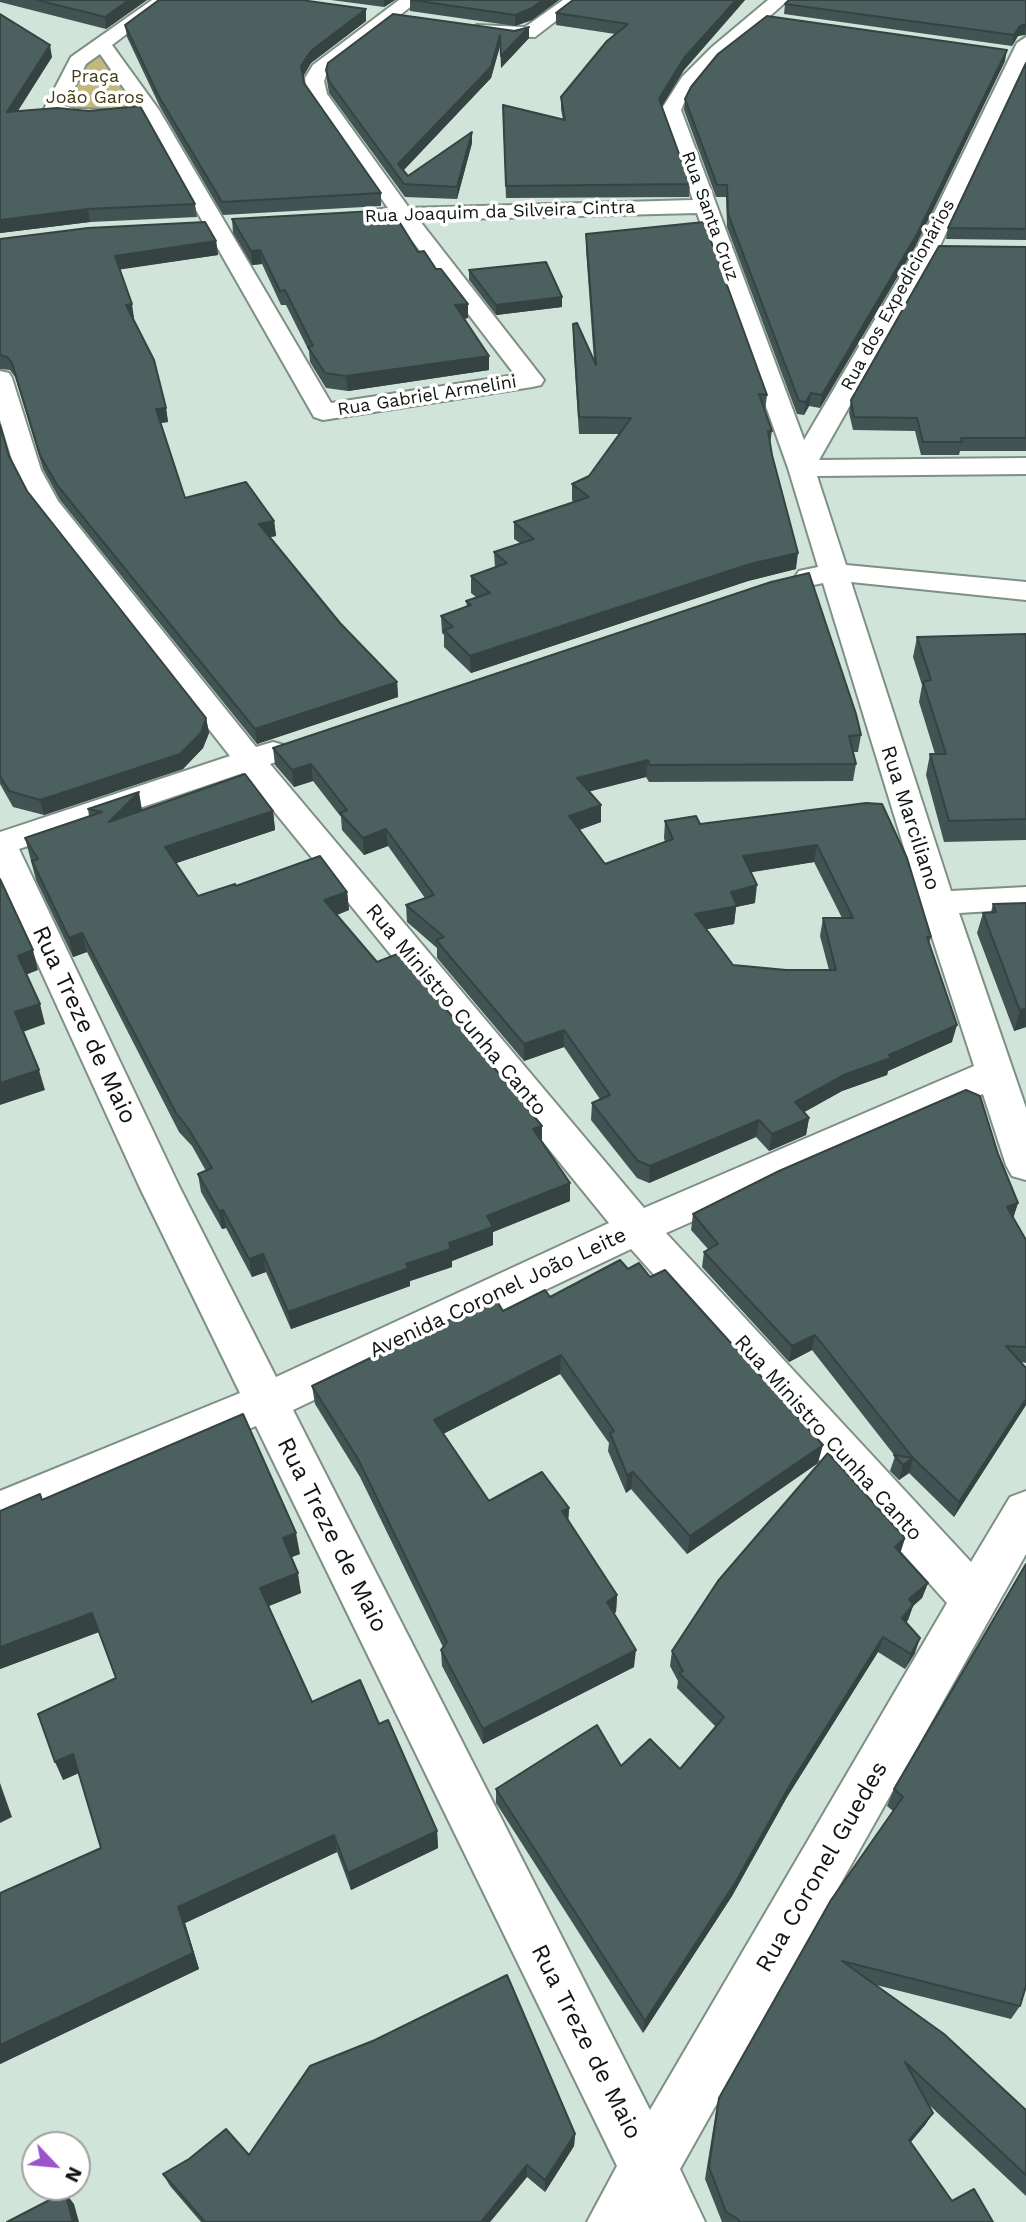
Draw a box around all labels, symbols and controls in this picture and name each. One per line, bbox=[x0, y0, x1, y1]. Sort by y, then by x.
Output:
park label: Praça João Garos bbox=[46, 66, 144, 108]
street label: Rua Santa Cruz bbox=[677, 148, 743, 284]
street label: Rua Joaquim da Silveira Cintra bbox=[364, 196, 636, 228]
street label: Rua dos Expedicionários bbox=[836, 196, 960, 394]
street label: Rua Gabriel Armelini bbox=[336, 371, 518, 421]
street label: Rua Marciliano bbox=[875, 743, 945, 893]
street label: Rua Ministro Cunha Canto bbox=[360, 899, 552, 1121]
street label: Rua Treze de Maio bbox=[26, 922, 142, 1128]
street label: Avenida Coronel João Leite bbox=[366, 1222, 630, 1364]
street label: Rua Ministro Cunha Canto bbox=[729, 1330, 927, 1546]
street label: Rua Treze de Maio bbox=[270, 1433, 394, 1637]
street label: Rua Coronel Guedes bbox=[750, 1756, 894, 1978]
street label: Rua Treze de Maio bbox=[524, 1940, 648, 2144]
north arrow bbox=[21, 2131, 91, 2201]
text: N bbox=[60, 2163, 87, 2186]

